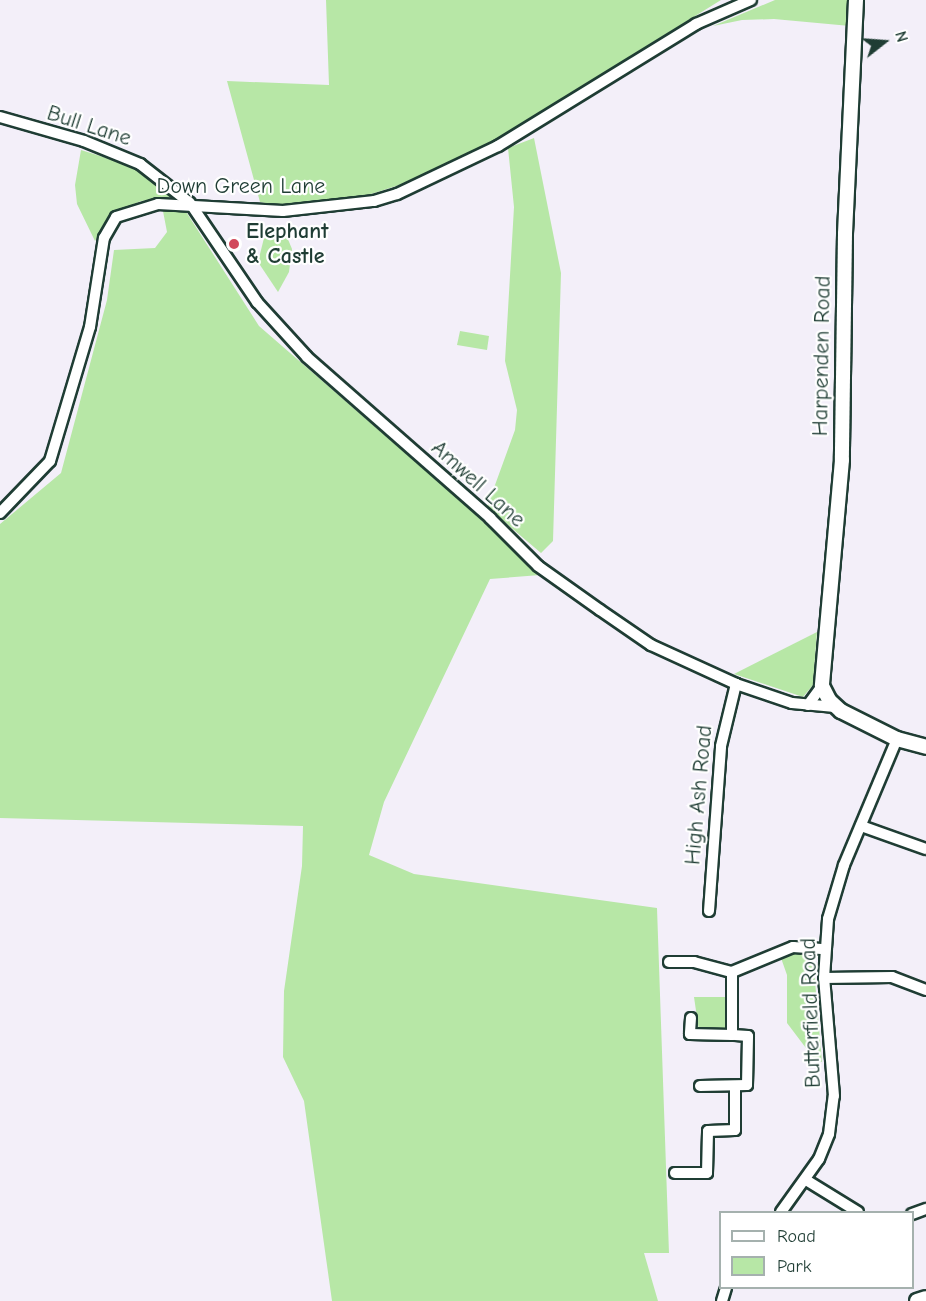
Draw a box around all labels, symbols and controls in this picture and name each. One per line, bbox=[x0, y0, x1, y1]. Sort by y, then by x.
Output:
north arrow bbox=[854, 12, 914, 72]
text: N bbox=[891, 29, 911, 44]
street label: Bull Lane bbox=[44, 100, 134, 152]
street label: Down Green Lane bbox=[157, 174, 325, 200]
place label: Elephant & Castle bbox=[246, 218, 328, 270]
marker: Elephant & Castle bbox=[227, 237, 241, 251]
street label: Harpenden Road bbox=[807, 276, 837, 436]
street label: Amwell Lane bbox=[426, 435, 530, 533]
street label: High Ash Road bbox=[680, 724, 718, 866]
street label: Butterfield Road bbox=[795, 938, 827, 1088]
legend bbox=[719, 1211, 914, 1289]
text: Road bbox=[777, 1226, 816, 1247]
text: Park bbox=[777, 1256, 811, 1277]

